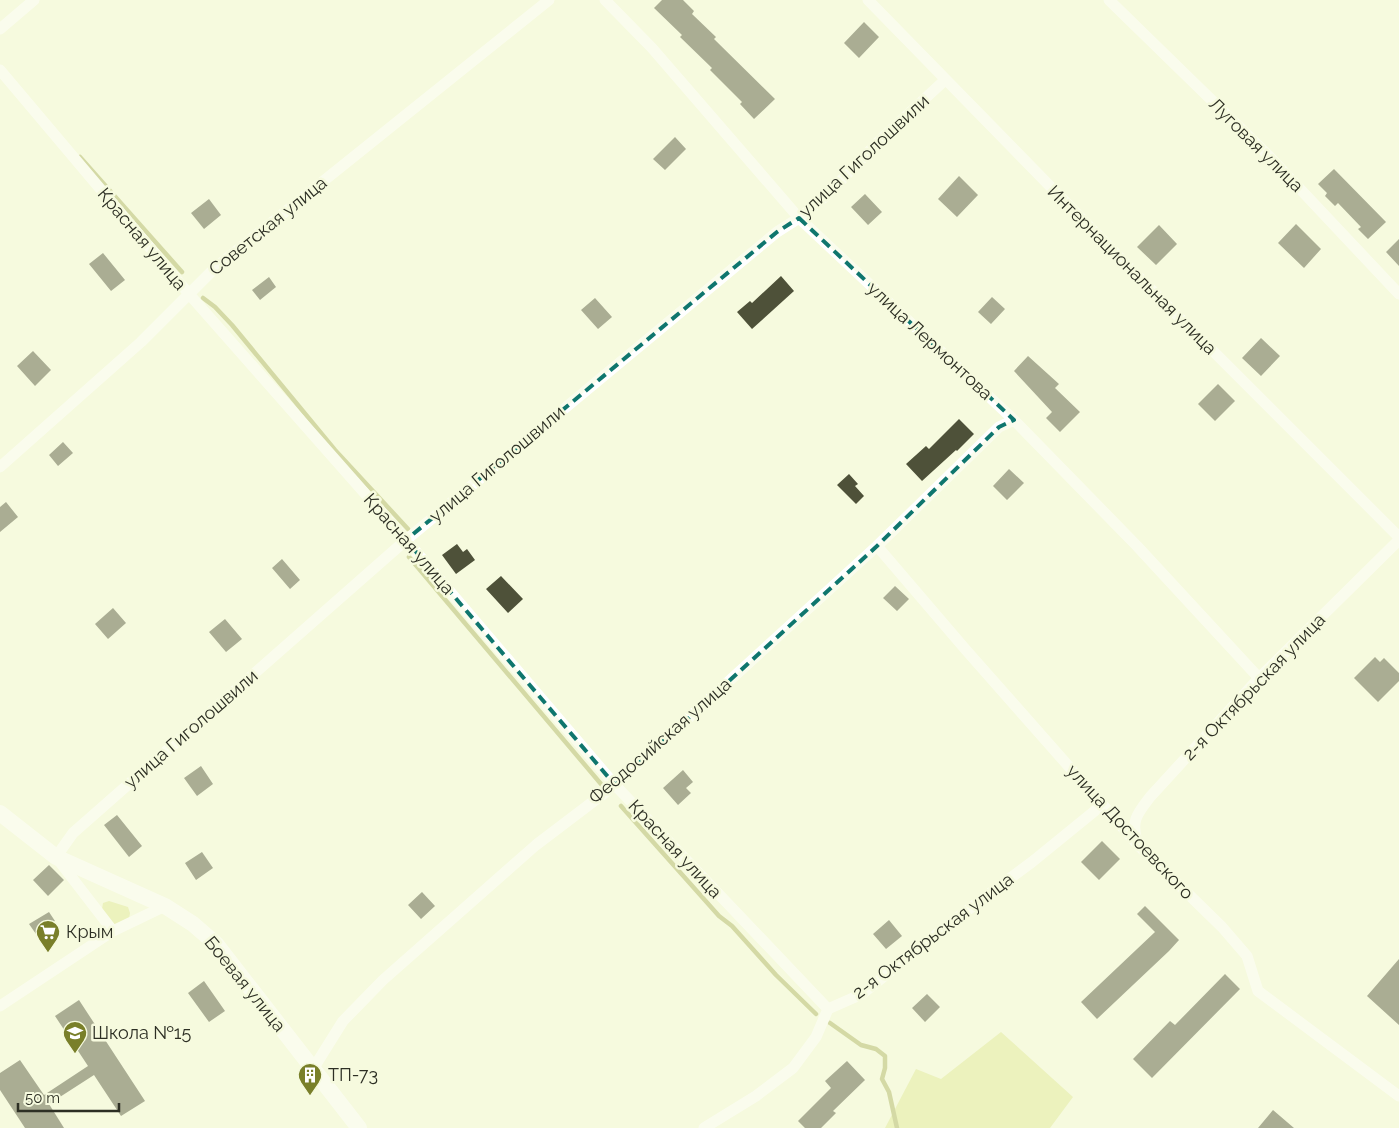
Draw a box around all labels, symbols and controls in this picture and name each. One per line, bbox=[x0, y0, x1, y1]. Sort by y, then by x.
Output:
street label: улица Гиголошвили bbox=[794, 90, 933, 221]
street label: Луговая улица bbox=[1205, 93, 1308, 196]
street label: Советская улица bbox=[205, 172, 331, 279]
street label: Интернациональная улица bbox=[1043, 181, 1221, 359]
street label: Красная улица bbox=[94, 183, 191, 294]
street label: улица Лермонтова bbox=[864, 277, 997, 404]
street label: улица Гиголошвили bbox=[425, 401, 569, 526]
street label: Красная улица bbox=[360, 489, 459, 598]
street label: 2-я Октябрьская улица bbox=[1178, 609, 1329, 764]
street label: улица Гиголошвили bbox=[120, 665, 262, 792]
street label: Феодосийская улица bbox=[584, 673, 735, 808]
street label: улица Достоевского bbox=[1062, 760, 1198, 904]
street label: Красная улица bbox=[624, 795, 726, 902]
street label: 2-я Октябрьская улица bbox=[848, 868, 1017, 1003]
supermarket icon: Крым bbox=[35, 919, 61, 953]
place label: Крым bbox=[66, 921, 113, 942]
street label: Боевая улица bbox=[200, 932, 290, 1036]
school or university icon: Школа №15 bbox=[62, 1020, 88, 1054]
place label: Школа №15 bbox=[92, 1022, 192, 1043]
building icon: ТП-73 bbox=[297, 1062, 323, 1096]
place label: ТП-73 bbox=[328, 1064, 378, 1085]
scale bar bbox=[18, 1080, 119, 1112]
text: 50 m bbox=[25, 1089, 60, 1107]

